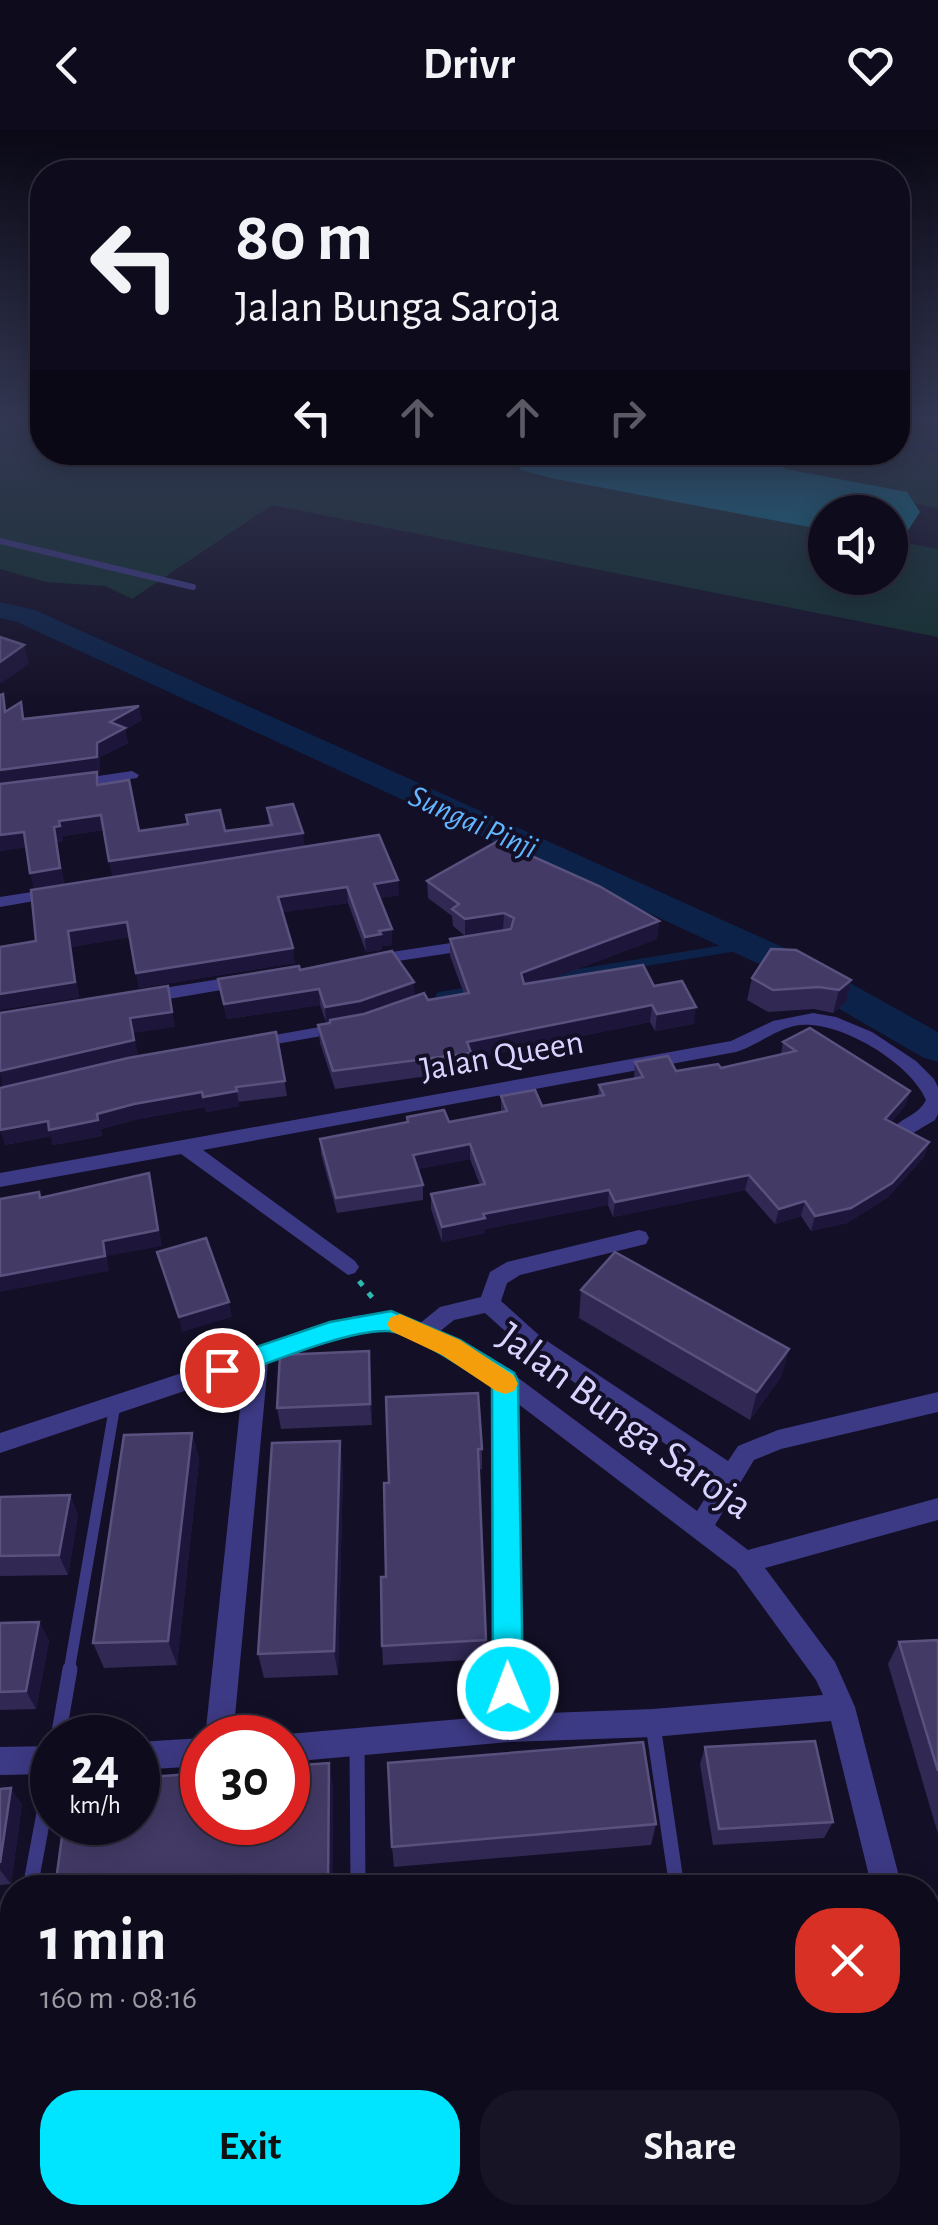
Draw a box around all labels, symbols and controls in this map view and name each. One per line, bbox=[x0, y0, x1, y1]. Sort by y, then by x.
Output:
icon: back bbox=[40, 38, 95, 93]
icon: heart bbox=[843, 38, 898, 93]
text: Drivr bbox=[423, 42, 515, 87]
icon: left bbox=[70, 200, 200, 330]
text: 80 m bbox=[235, 203, 373, 273]
text: Jalan Bunga Saroja bbox=[235, 285, 560, 330]
icon: left bbox=[285, 390, 340, 445]
icon: ahead bbox=[390, 390, 445, 445]
icon: ahead bbox=[495, 390, 550, 445]
icon: right bbox=[600, 390, 655, 445]
map controls bbox=[808, 495, 908, 595]
button: sound bbox=[808, 495, 908, 595]
water label: Sungai Pinji bbox=[404, 780, 542, 864]
street label: Jalan Queen bbox=[418, 1024, 586, 1088]
street label: Jalan Bunga Saroja bbox=[490, 1315, 760, 1527]
pin bbox=[180, 1328, 265, 1413]
icon: arrive bbox=[195, 1343, 250, 1398]
position arrow bbox=[456, 1637, 560, 1741]
speed limit sign: 30 bbox=[180, 1715, 310, 1845]
text: 24 bbox=[71, 1743, 119, 1793]
text: km/h bbox=[69, 1793, 121, 1818]
button: close bbox=[795, 1908, 900, 2013]
text: 1 min bbox=[40, 1911, 166, 1971]
text: 160 m · 08:16 bbox=[40, 1982, 197, 2014]
button: Exit bbox=[40, 2090, 460, 2205]
button: Share bbox=[480, 2090, 900, 2205]

